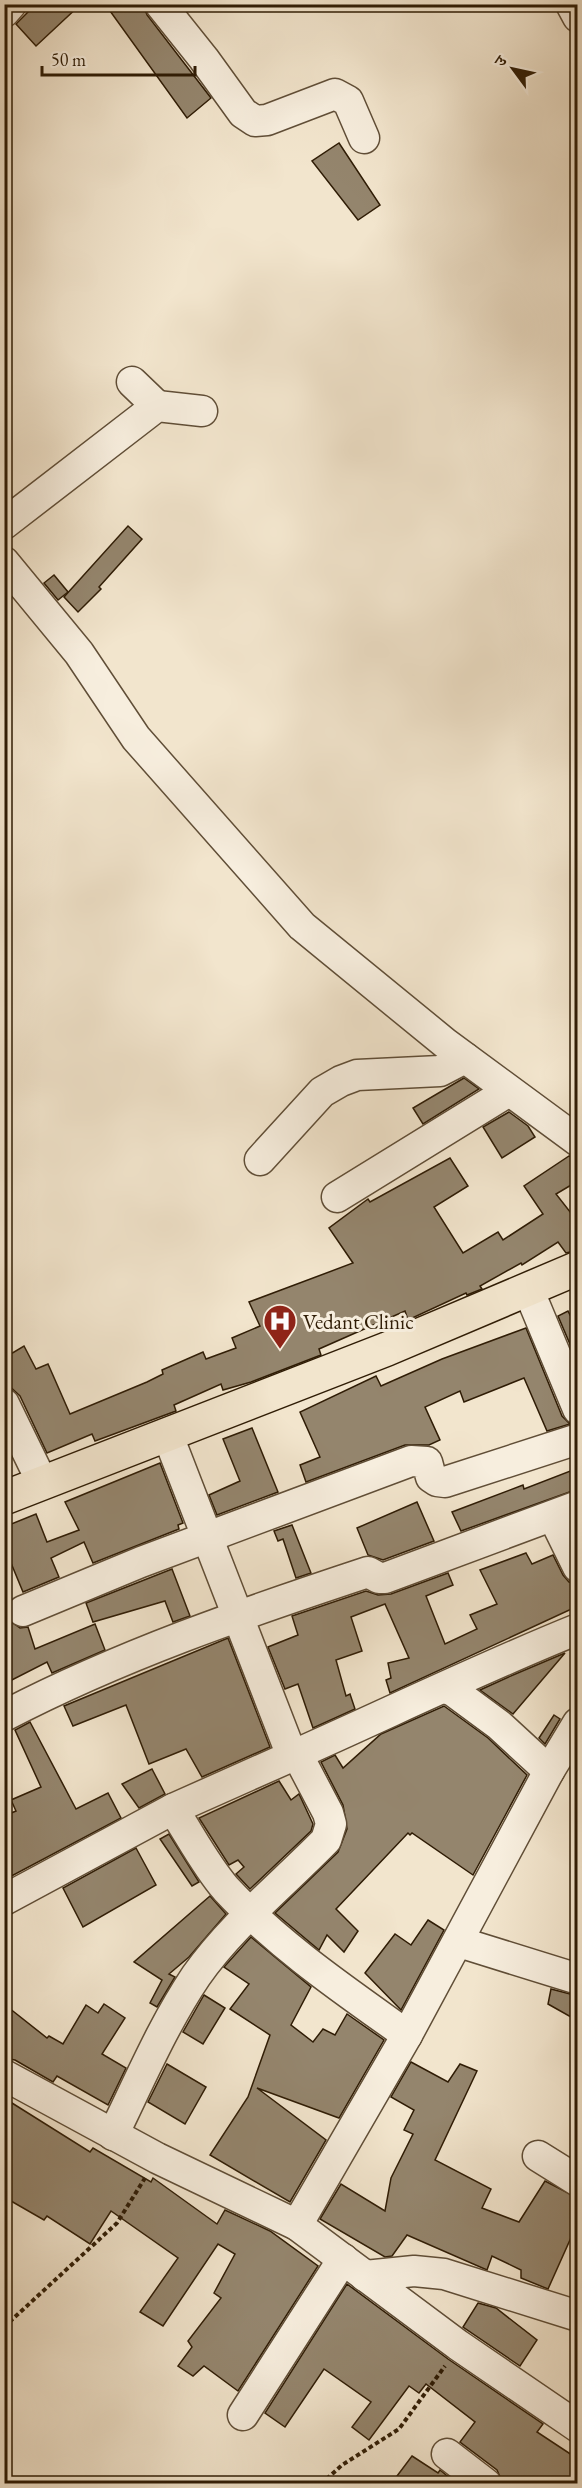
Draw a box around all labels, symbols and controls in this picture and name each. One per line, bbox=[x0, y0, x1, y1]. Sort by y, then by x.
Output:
scale bar bbox=[42, 39, 195, 77]
north arrow bbox=[483, 39, 543, 99]
text: 50 m bbox=[51, 48, 86, 71]
text: उ bbox=[489, 50, 513, 71]
hospital icon: Vedant Clinic bbox=[262, 1303, 298, 1350]
place label: Vedant Clinic bbox=[303, 1308, 414, 1335]

